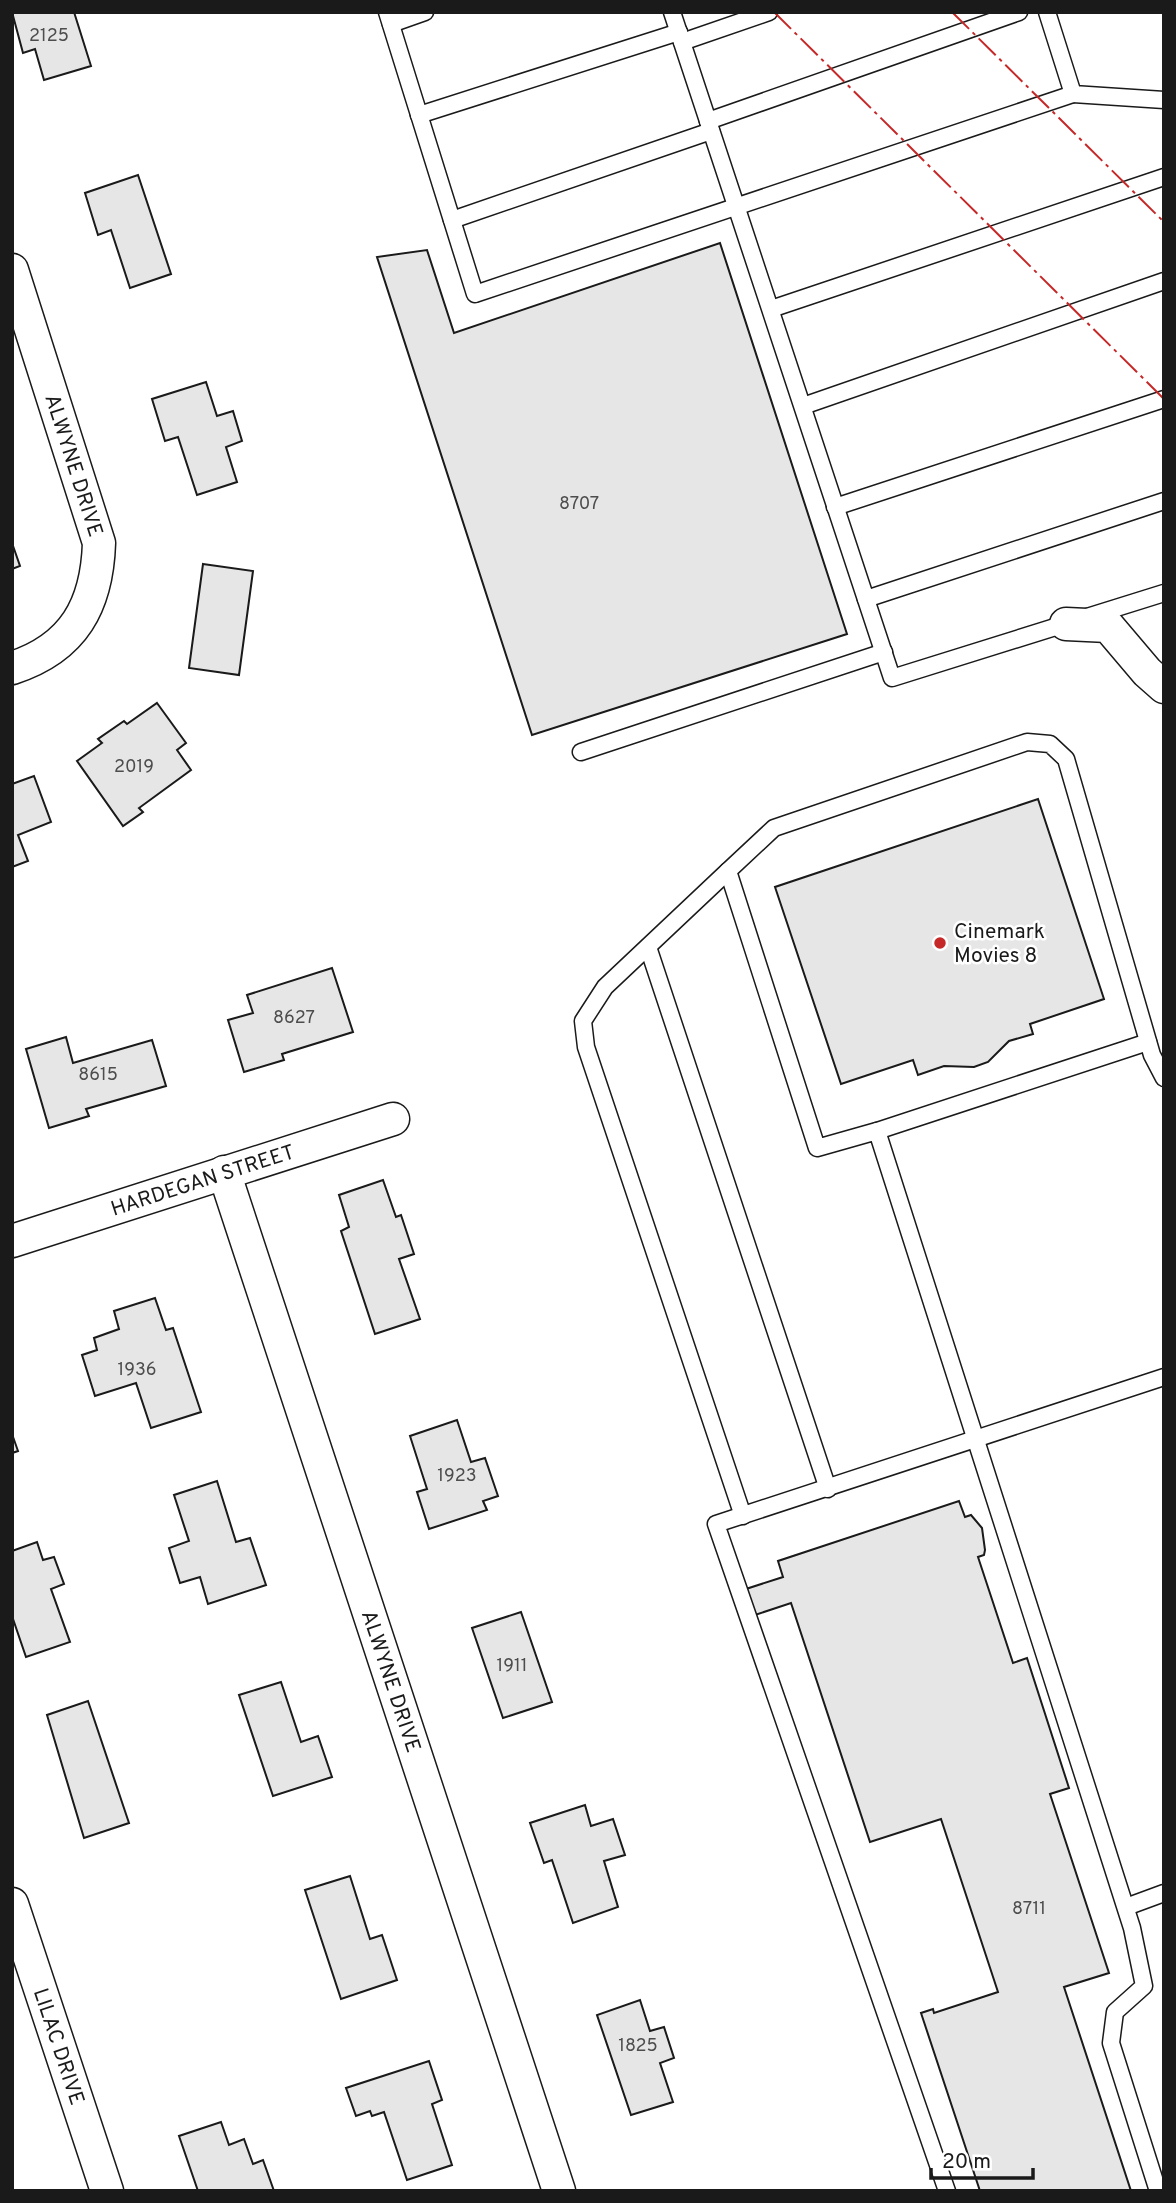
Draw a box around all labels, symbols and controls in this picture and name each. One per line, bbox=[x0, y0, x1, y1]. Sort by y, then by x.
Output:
house number: 2125 bbox=[29, 25, 69, 48]
street label: ALWYNE DRIVE bbox=[37, 391, 108, 540]
house number: 8707 bbox=[559, 493, 599, 516]
house number: 2019 bbox=[114, 756, 154, 779]
place label: Cinemark Movies 8 bbox=[954, 919, 1045, 970]
marker: Cinemark Movies 8 bbox=[932, 935, 948, 951]
house number: 8627 bbox=[273, 1007, 315, 1030]
house number: 8615 bbox=[78, 1064, 118, 1087]
street label: HARDEGAN STREET bbox=[108, 1139, 298, 1224]
house number: 1936 bbox=[117, 1359, 157, 1382]
house number: 1923 bbox=[437, 1465, 477, 1488]
street label: ALWYNE DRIVE bbox=[354, 1607, 426, 1756]
house number: 1911 bbox=[497, 1655, 527, 1678]
house number: 8711 bbox=[1012, 1898, 1046, 1921]
street label: LILAC DRIVE bbox=[26, 1985, 90, 2109]
house number: 1825 bbox=[618, 2035, 658, 2058]
scale bar bbox=[931, 2136, 1032, 2180]
text: 20 m bbox=[942, 2149, 991, 2176]

